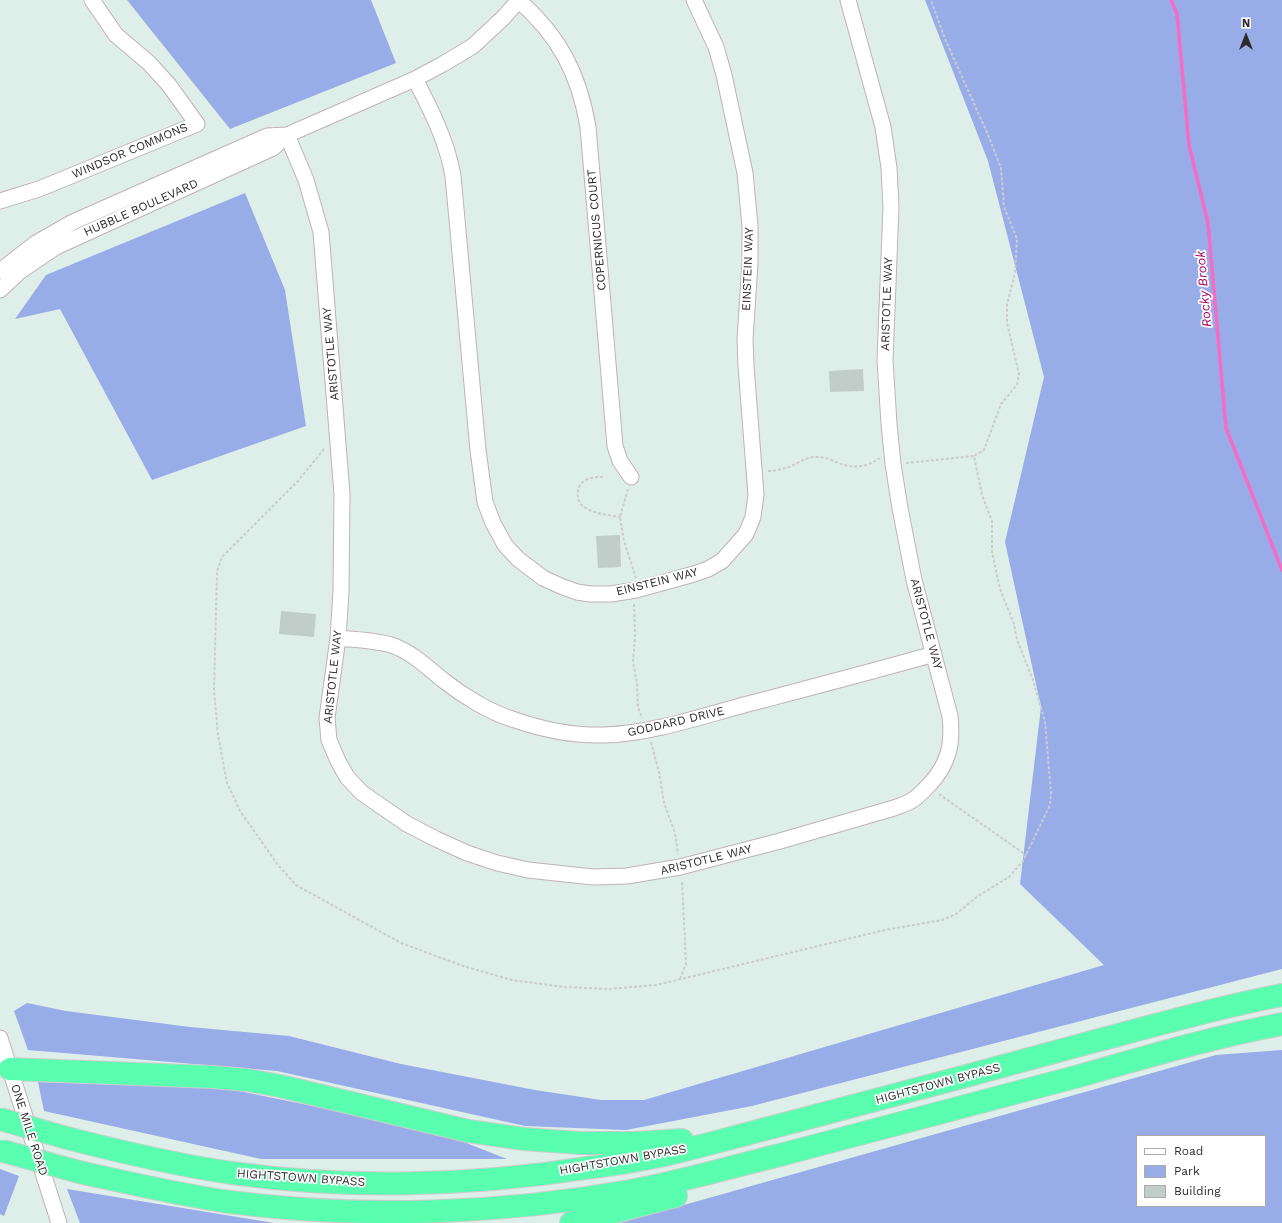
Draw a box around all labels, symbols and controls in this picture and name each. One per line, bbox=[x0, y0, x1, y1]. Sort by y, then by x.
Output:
north arrow bbox=[1226, 16, 1266, 56]
text: N bbox=[1242, 17, 1250, 30]
street label: WINDSOR COMMONS bbox=[70, 120, 190, 182]
street label: COPERNICUS COURT bbox=[585, 169, 609, 291]
street label: HUBBLE BOULEVARD bbox=[82, 176, 200, 240]
street label: EINSTEIN WAY bbox=[739, 227, 757, 311]
water label: Rocky Brook bbox=[1193, 250, 1215, 328]
street label: ARISTOTLE WAY bbox=[878, 257, 896, 351]
street label: ARISTOTLE WAY bbox=[320, 307, 342, 401]
street label: EINSTEIN WAY bbox=[615, 565, 699, 599]
street label: ARISTOTLE WAY bbox=[907, 577, 945, 671]
street label: ARISTOTLE WAY bbox=[321, 630, 345, 724]
street label: GODDARD DRIVE bbox=[626, 704, 726, 740]
street label: ARISTOTLE WAY bbox=[659, 842, 753, 878]
street label: HIGHTSTOWN BYPASS bbox=[874, 1060, 1002, 1108]
street label: ONE MILE ROAD bbox=[7, 1082, 51, 1178]
legend bbox=[1136, 1135, 1266, 1207]
street label: HIGHTSTOWN BYPASS bbox=[558, 1142, 688, 1178]
text: Road bbox=[1174, 1144, 1203, 1158]
text: Park bbox=[1174, 1164, 1200, 1178]
street label: HIGHTSTOWN BYPASS bbox=[236, 1166, 366, 1190]
text: Building bbox=[1174, 1184, 1221, 1198]

